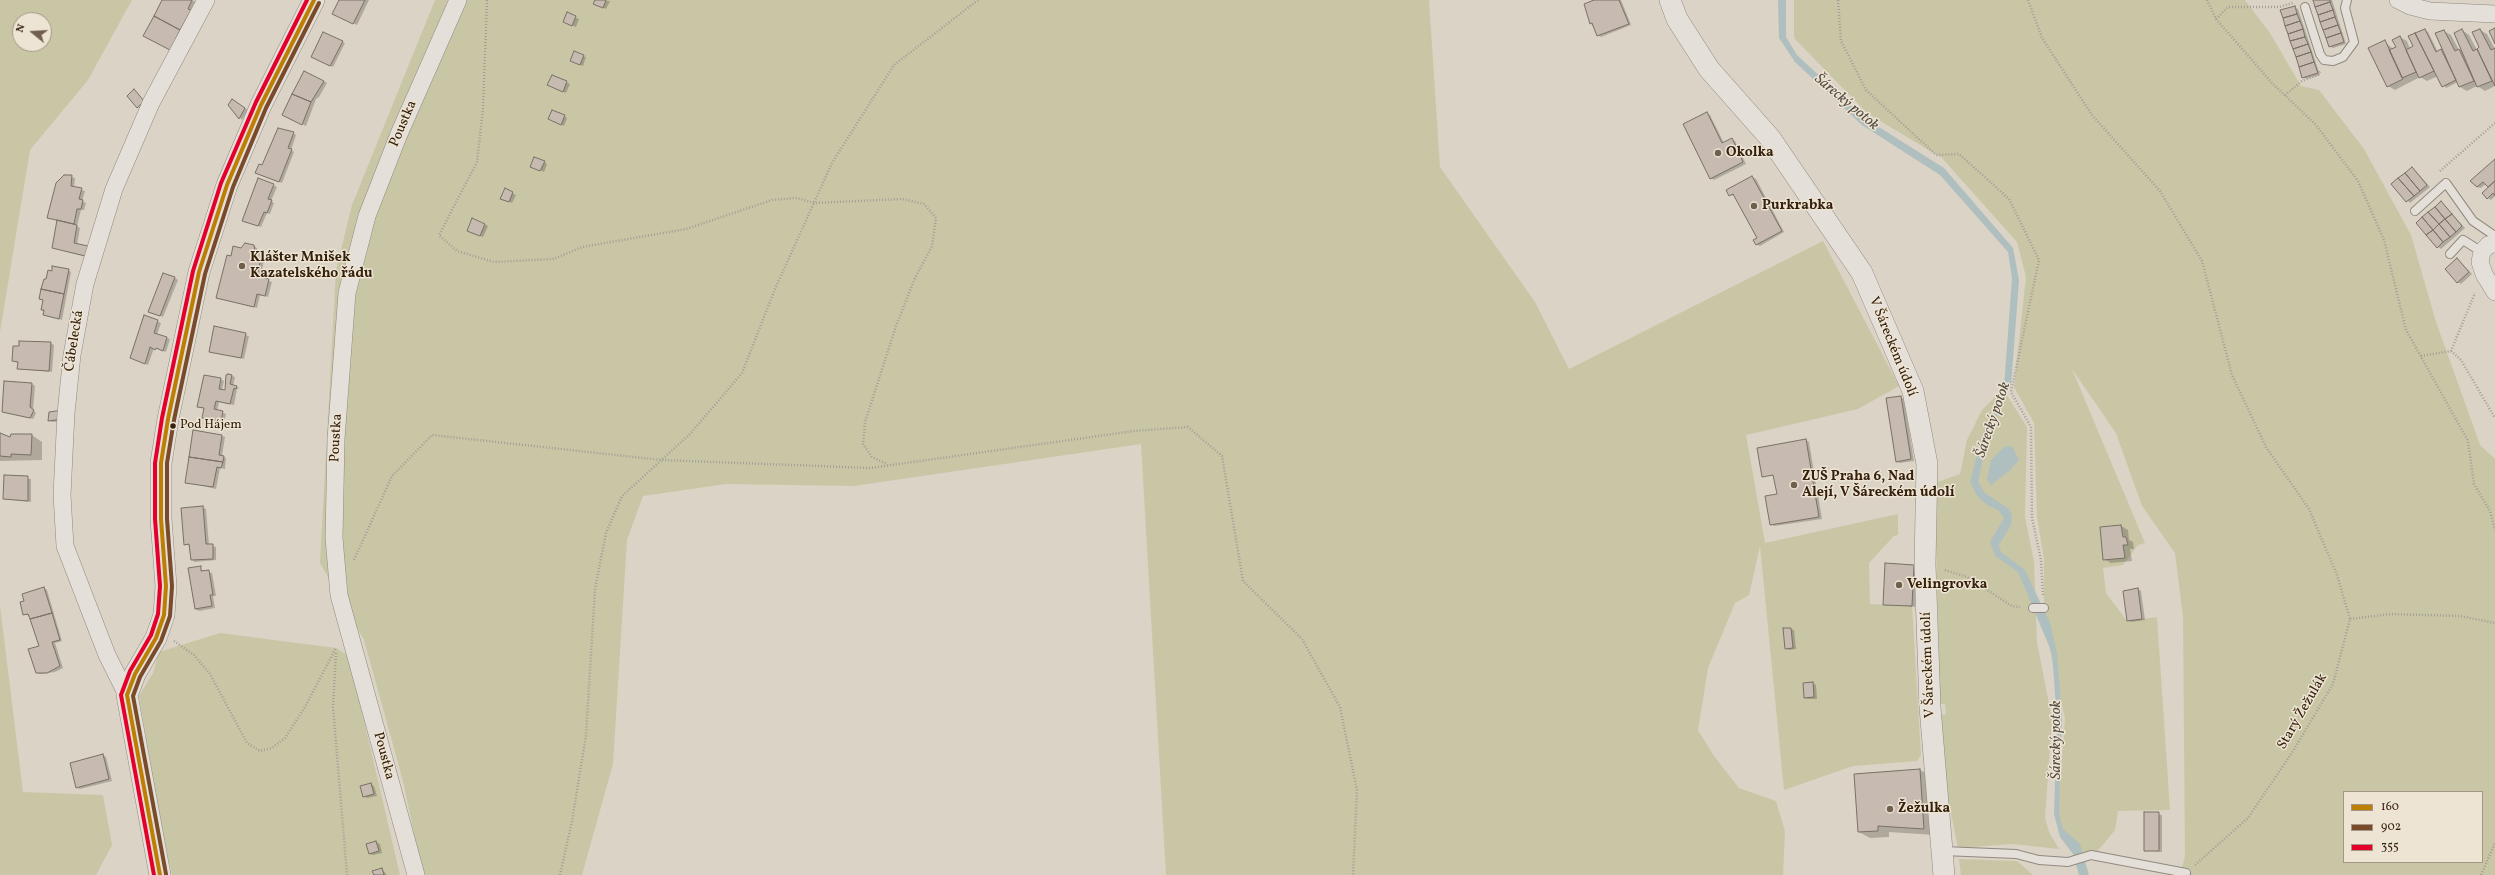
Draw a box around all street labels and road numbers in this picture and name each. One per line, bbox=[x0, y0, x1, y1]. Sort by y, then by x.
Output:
street label: Poustka bbox=[387, 98, 421, 150]
street label: V Šáreckém údolí bbox=[1864, 295, 1920, 399]
street label: Čábelecká bbox=[62, 309, 88, 373]
street label: Poustka bbox=[327, 413, 347, 463]
street label: V Šáreckém údolí bbox=[1919, 612, 1939, 718]
street label: Starý Žežulák bbox=[2274, 671, 2332, 753]
street label: Poustka bbox=[369, 730, 397, 782]

